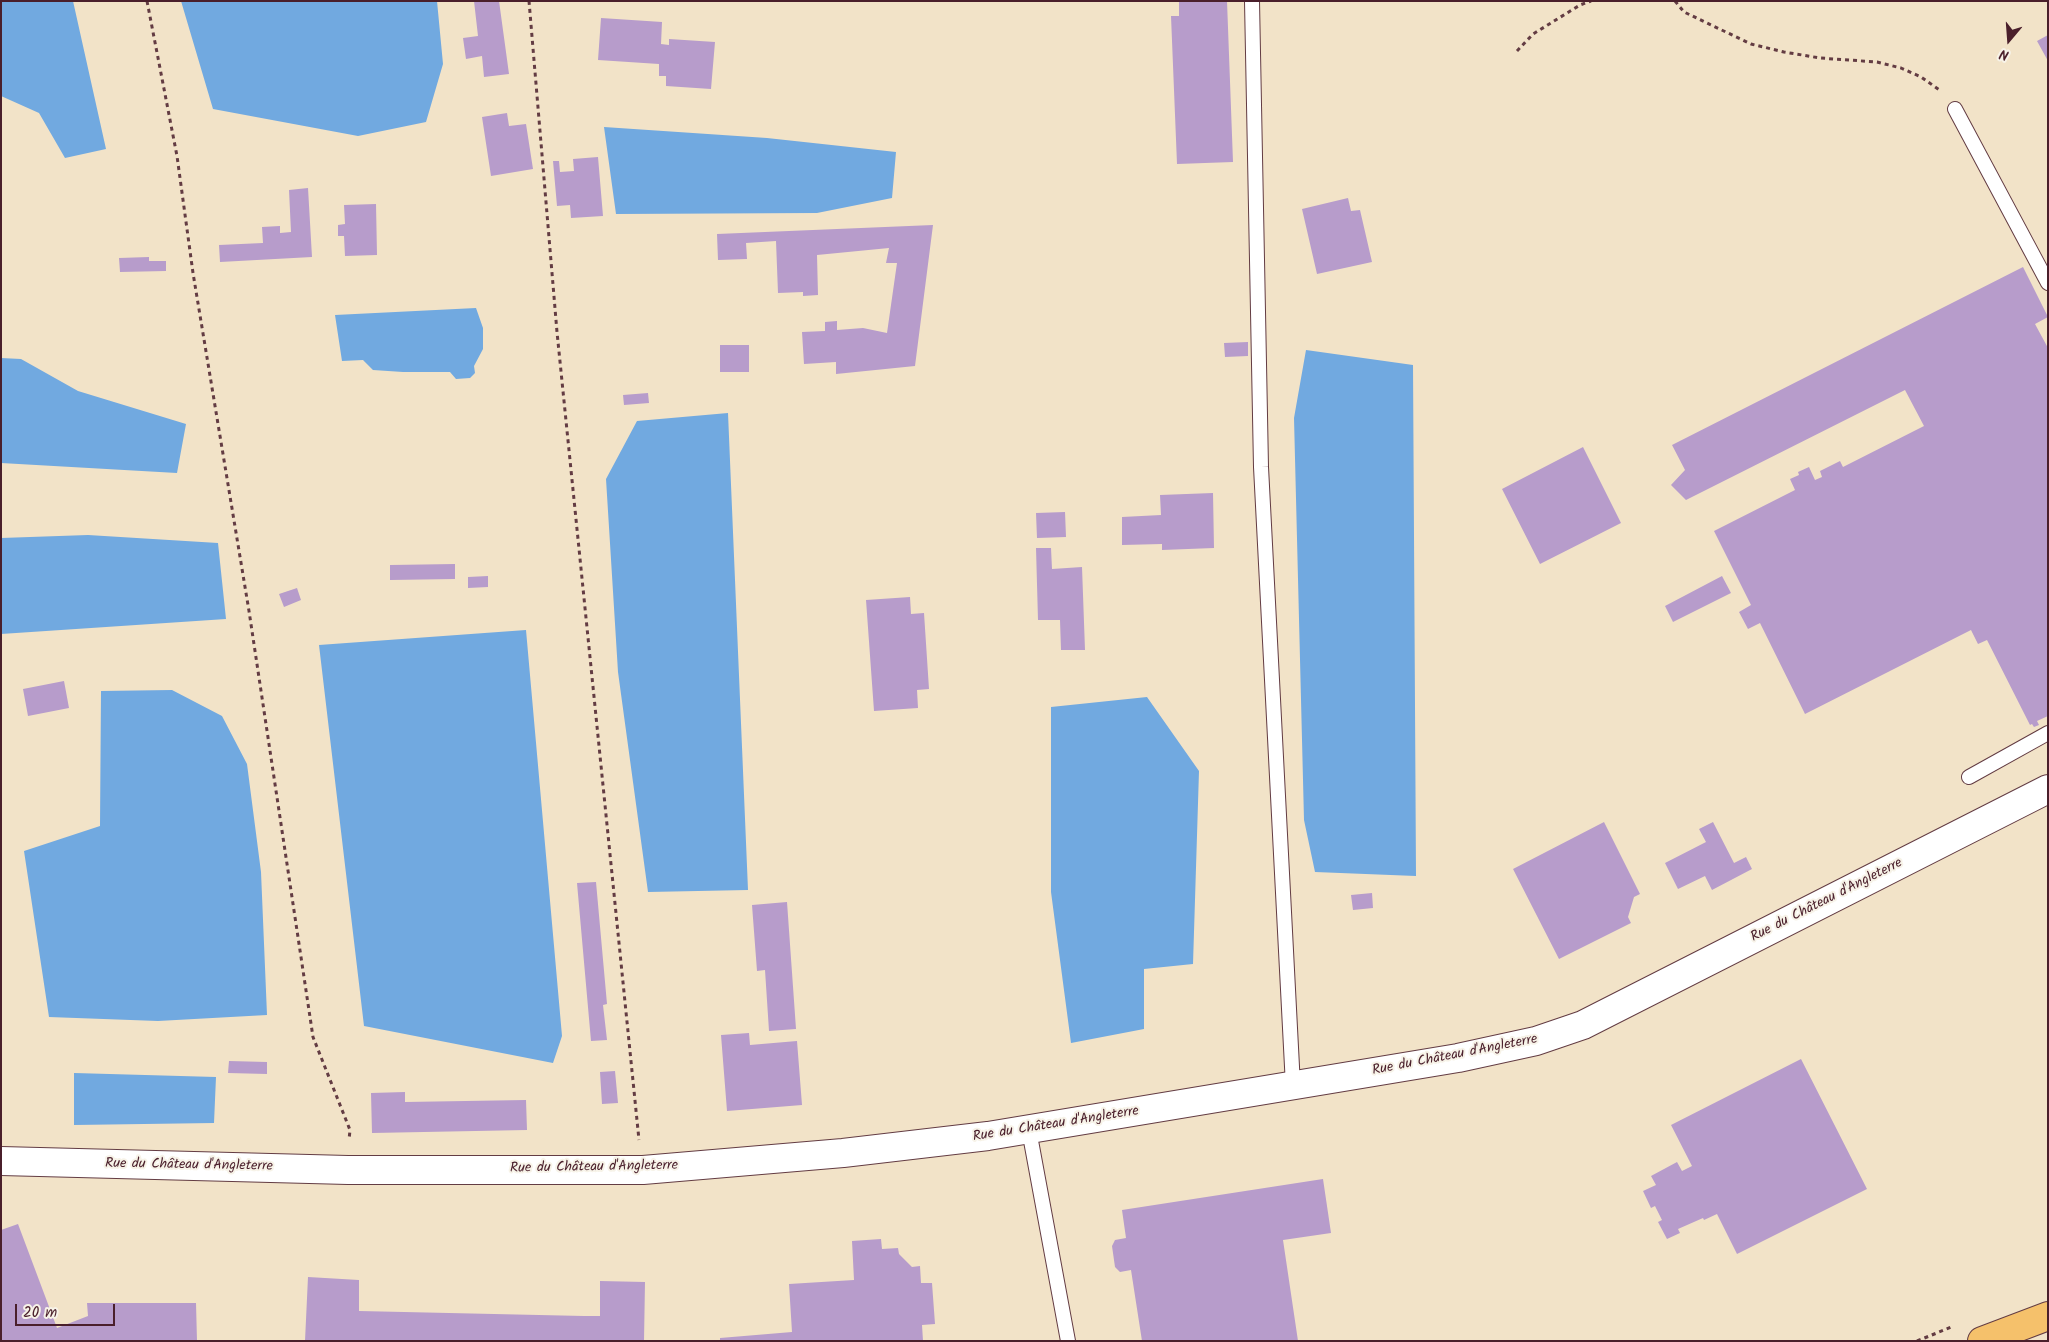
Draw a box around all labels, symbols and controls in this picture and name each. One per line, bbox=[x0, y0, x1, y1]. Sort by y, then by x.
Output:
north arrow bbox=[1984, 15, 2034, 65]
text: N bbox=[1997, 42, 2012, 66]
street label: Rue du Château d'Angleterre bbox=[1748, 855, 1906, 947]
street label: Rue du Château d'Angleterre bbox=[1371, 1032, 1539, 1080]
street label: Rue du Château d'Angleterre bbox=[972, 1104, 1140, 1146]
street label: Rue du Château d'Angleterre bbox=[105, 1156, 273, 1176]
street label: Rue du Château d'Angleterre bbox=[510, 1158, 678, 1178]
scale bar bbox=[18, 1294, 118, 1326]
text: 20 m bbox=[23, 1301, 57, 1325]

